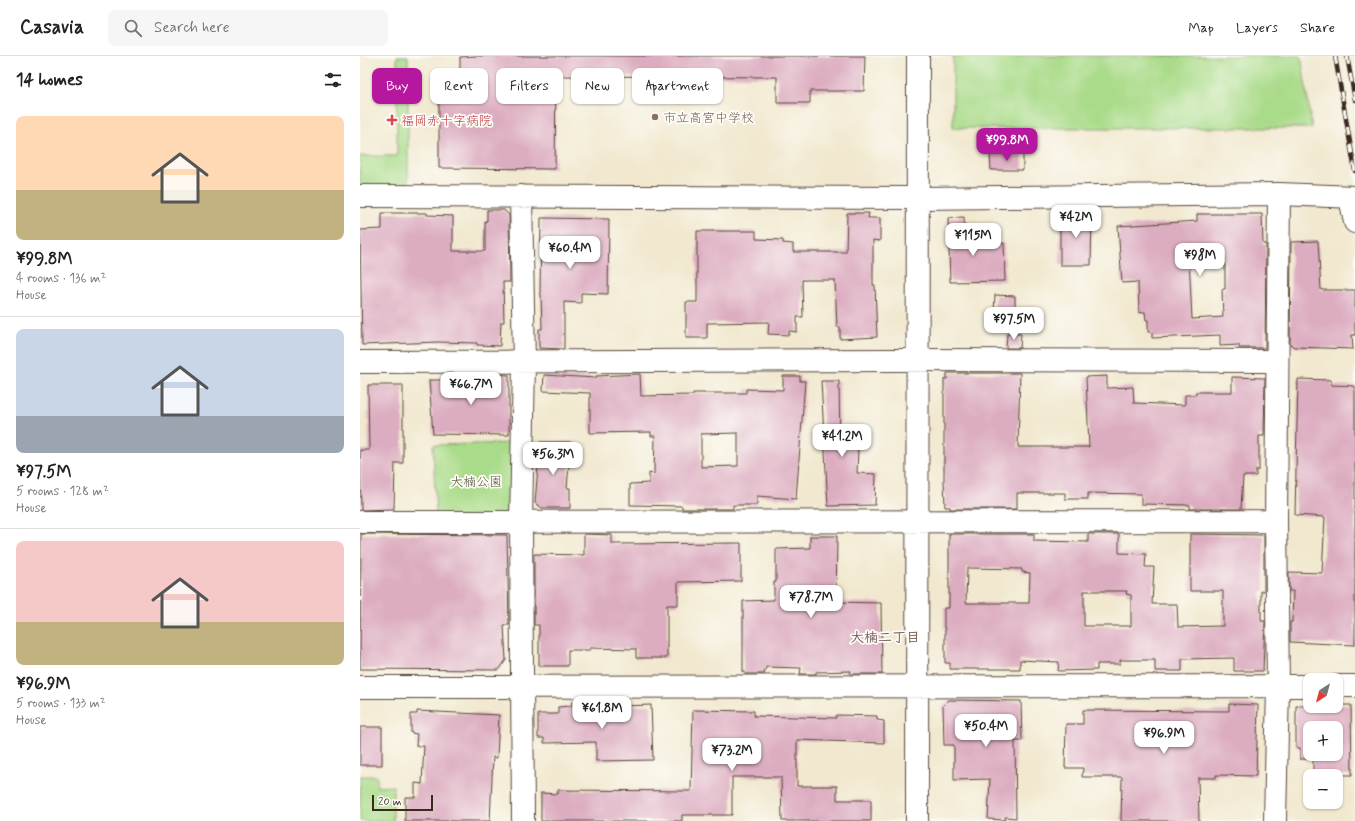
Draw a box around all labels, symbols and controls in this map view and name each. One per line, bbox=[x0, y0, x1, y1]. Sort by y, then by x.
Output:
search box bbox=[108, 10, 388, 46]
text: Casavia bbox=[20, 15, 84, 40]
icon: search bbox=[122, 17, 144, 39]
text: Search here bbox=[154, 18, 229, 38]
text: Map bbox=[1188, 19, 1214, 37]
text: Layers bbox=[1236, 19, 1278, 37]
text: Share bbox=[1300, 19, 1335, 37]
chip: Buy bbox=[372, 68, 422, 104]
chip: Rent bbox=[430, 68, 488, 104]
chip: Filters bbox=[496, 68, 563, 104]
chip: New bbox=[571, 68, 624, 104]
chip: Apartment bbox=[632, 68, 723, 104]
text: 14 homes bbox=[16, 69, 83, 91]
icon: filters bbox=[322, 69, 344, 91]
place label: 市立高宮中学校 bbox=[663, 110, 754, 127]
marker: 市立高宮中学校 bbox=[650, 112, 660, 122]
place label: 福岡赤十字病院 bbox=[401, 113, 492, 130]
marker: 福岡赤十字病院 bbox=[386, 114, 398, 126]
pin: ¥99.8M bbox=[974, 128, 1040, 162]
text: ¥99.8M bbox=[985, 132, 1029, 149]
icon: home bbox=[144, 142, 216, 214]
pin: ¥42M bbox=[1052, 205, 1100, 239]
text: ¥42M bbox=[1059, 209, 1093, 226]
pin: ¥115M bbox=[945, 223, 1001, 257]
text: ¥115M bbox=[954, 227, 992, 244]
pin: ¥60.4M bbox=[537, 236, 603, 270]
text: ¥60.4M bbox=[548, 240, 592, 257]
pin: ¥98M bbox=[1176, 243, 1224, 277]
text: ¥98M bbox=[1184, 247, 1216, 264]
text: ¥99.8M bbox=[16, 248, 72, 270]
text: 4 rooms · 136 m² bbox=[16, 270, 106, 287]
text: House bbox=[16, 287, 47, 304]
pin: ¥97.5M bbox=[981, 307, 1047, 341]
text: ¥97.5M bbox=[993, 311, 1035, 328]
icon: home bbox=[144, 355, 216, 427]
pin: ¥66.7M bbox=[438, 372, 504, 406]
text: ¥66.7M bbox=[449, 376, 493, 393]
pin: ¥41.2M bbox=[809, 424, 875, 458]
text: ¥41.2M bbox=[821, 428, 863, 445]
pin: ¥56.3M bbox=[520, 442, 586, 476]
text: ¥56.3M bbox=[532, 446, 574, 463]
text: ¥97.5M bbox=[16, 461, 71, 483]
park label: 大楠公園 bbox=[450, 474, 502, 491]
text: 5 rooms · 128 m² bbox=[16, 483, 109, 500]
text: House bbox=[16, 500, 47, 517]
icon: home bbox=[144, 567, 216, 639]
pin: ¥78.7M bbox=[778, 585, 844, 619]
text: ¥78.7M bbox=[789, 589, 833, 606]
district label: 大楠二丁目 bbox=[850, 629, 920, 647]
text: ¥96.9M bbox=[16, 673, 70, 695]
north arrow bbox=[1303, 673, 1343, 713]
map controls bbox=[1303, 673, 1343, 809]
text: 5 rooms · 133 m² bbox=[16, 695, 106, 712]
pin: ¥61.8M bbox=[569, 696, 635, 730]
text: ¥61.8M bbox=[581, 700, 623, 717]
text: House bbox=[16, 712, 47, 729]
pin: ¥50.4M bbox=[953, 714, 1019, 748]
text: ¥50.4M bbox=[964, 718, 1008, 735]
pin: ¥96.9M bbox=[1131, 721, 1197, 755]
button: + bbox=[1303, 721, 1343, 761]
text: ¥96.9M bbox=[1143, 725, 1185, 742]
pin: ¥73.2M bbox=[699, 738, 765, 772]
text: ¥73.2M bbox=[711, 742, 753, 759]
button: − bbox=[1303, 769, 1343, 809]
scale bar bbox=[372, 793, 433, 812]
text: 20 m bbox=[378, 795, 401, 809]

